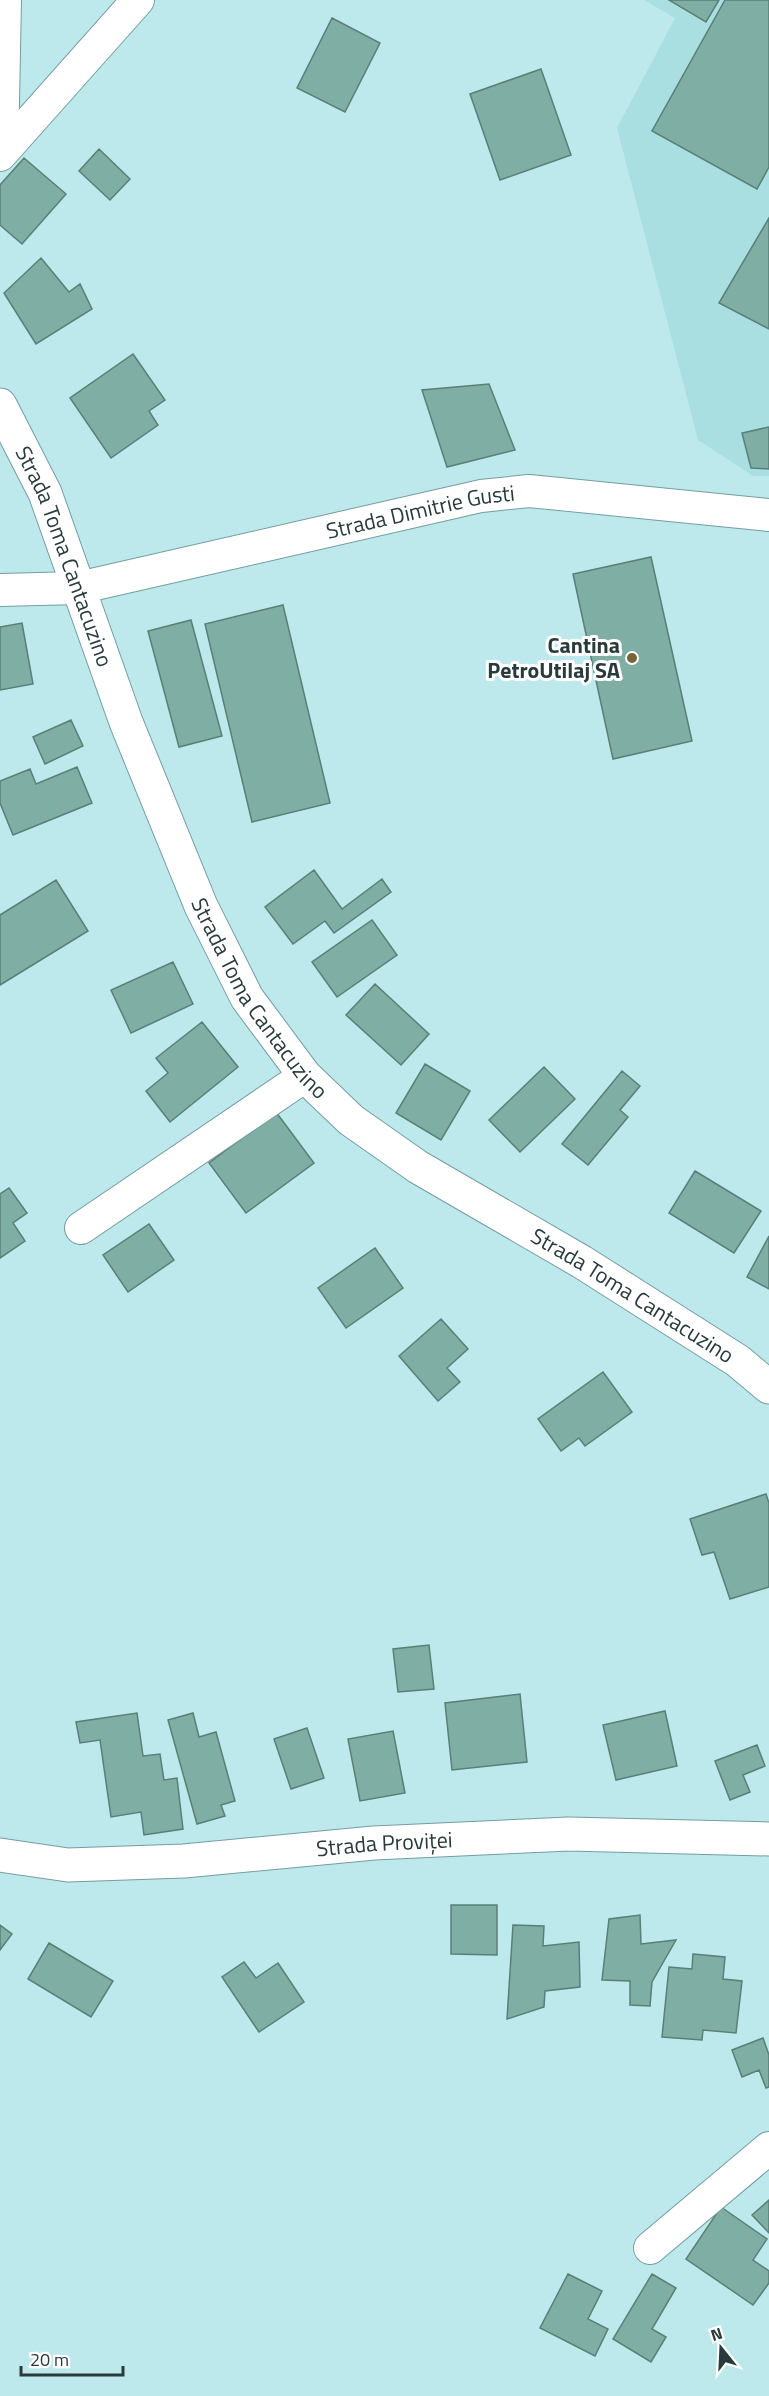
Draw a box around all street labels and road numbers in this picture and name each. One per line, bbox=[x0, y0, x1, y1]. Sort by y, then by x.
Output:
street label: Strada Toma Cantacuzino bbox=[7, 440, 122, 671]
street label: Strada Dimitrie Gusti bbox=[323, 476, 516, 548]
street label: Strada Toma Cantacuzino bbox=[182, 893, 336, 1107]
street label: Strada Toma Cantacuzino bbox=[524, 1219, 741, 1372]
street label: Strada Proviței bbox=[315, 1822, 453, 1865]

